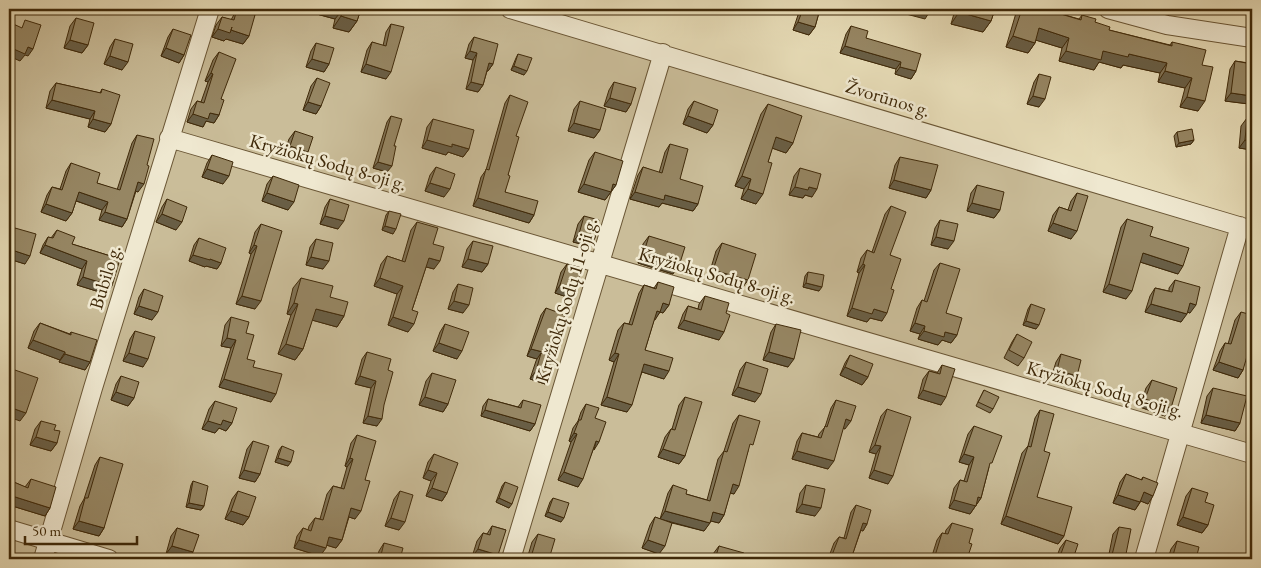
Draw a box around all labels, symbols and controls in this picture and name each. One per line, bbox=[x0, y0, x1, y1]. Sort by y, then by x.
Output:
street label: Žvorūnos g. bbox=[843, 73, 933, 123]
street label: Kryžiokų Sodų 8-oji g. bbox=[247, 128, 409, 196]
street label: Kryžiokų Sodų 11-oji g. bbox=[529, 214, 603, 386]
street label: Kryžiokų Sodų 8-oji g. bbox=[636, 241, 798, 309]
street label: Bubilo g. bbox=[83, 242, 127, 312]
street label: Kryžiokų Sodų 8-oji g. bbox=[1024, 355, 1186, 423]
scale bar bbox=[25, 513, 138, 545]
text: 50 m bbox=[32, 521, 61, 540]

